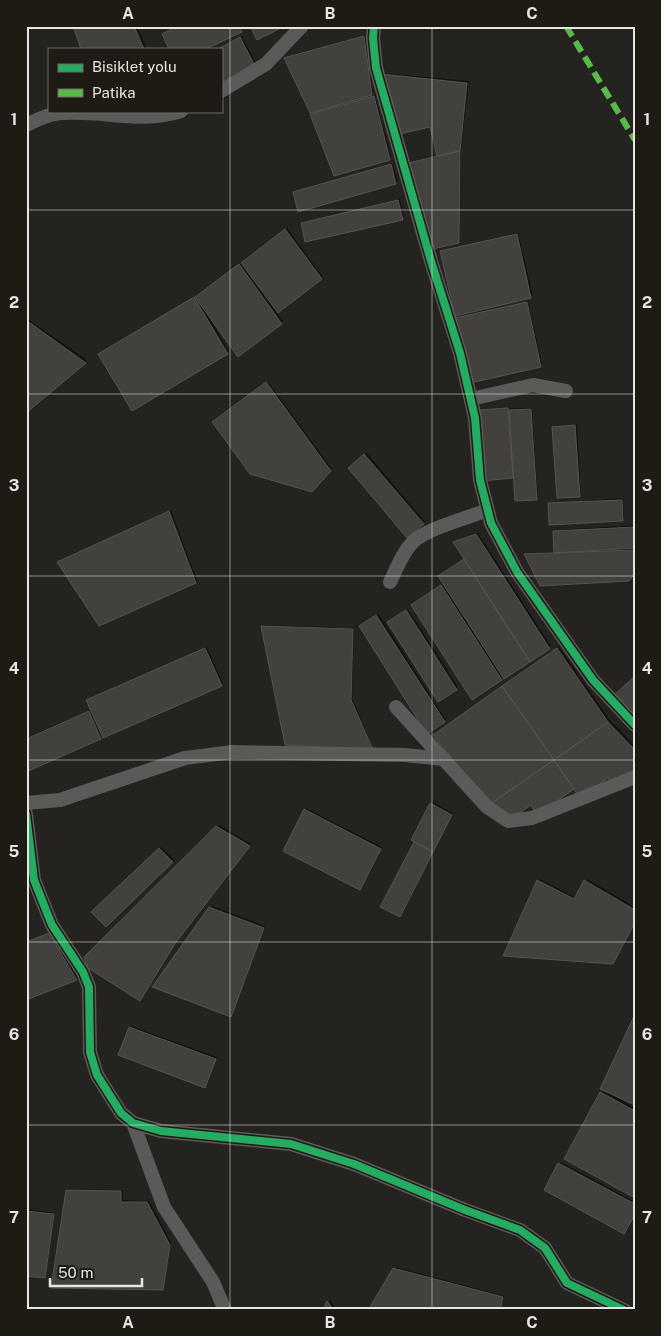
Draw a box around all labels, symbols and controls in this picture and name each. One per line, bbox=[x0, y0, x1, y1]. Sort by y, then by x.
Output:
text: A bbox=[122, 4, 134, 23]
text: B bbox=[325, 4, 336, 23]
text: C bbox=[526, 4, 538, 23]
legend bbox=[48, 48, 222, 112]
text: Bisiklet yolu bbox=[92, 58, 177, 75]
text: Patika bbox=[92, 84, 136, 101]
text: 1 bbox=[11, 110, 17, 129]
text: 1 bbox=[644, 110, 650, 129]
text: 2 bbox=[9, 293, 19, 312]
text: 2 bbox=[642, 293, 652, 312]
text: 3 bbox=[9, 476, 19, 495]
text: 3 bbox=[642, 476, 652, 495]
text: 4 bbox=[9, 659, 20, 678]
text: 4 bbox=[642, 659, 653, 678]
text: 5 bbox=[9, 842, 20, 861]
text: 5 bbox=[642, 842, 653, 861]
text: 6 bbox=[9, 1025, 19, 1044]
text: 6 bbox=[642, 1025, 652, 1044]
text: 7 bbox=[9, 1208, 19, 1227]
text: 7 bbox=[642, 1208, 652, 1227]
scale bar bbox=[50, 1256, 142, 1288]
text: 50 m bbox=[58, 1264, 93, 1281]
text: A bbox=[122, 1313, 134, 1332]
text: B bbox=[325, 1313, 336, 1332]
text: C bbox=[526, 1313, 538, 1332]

